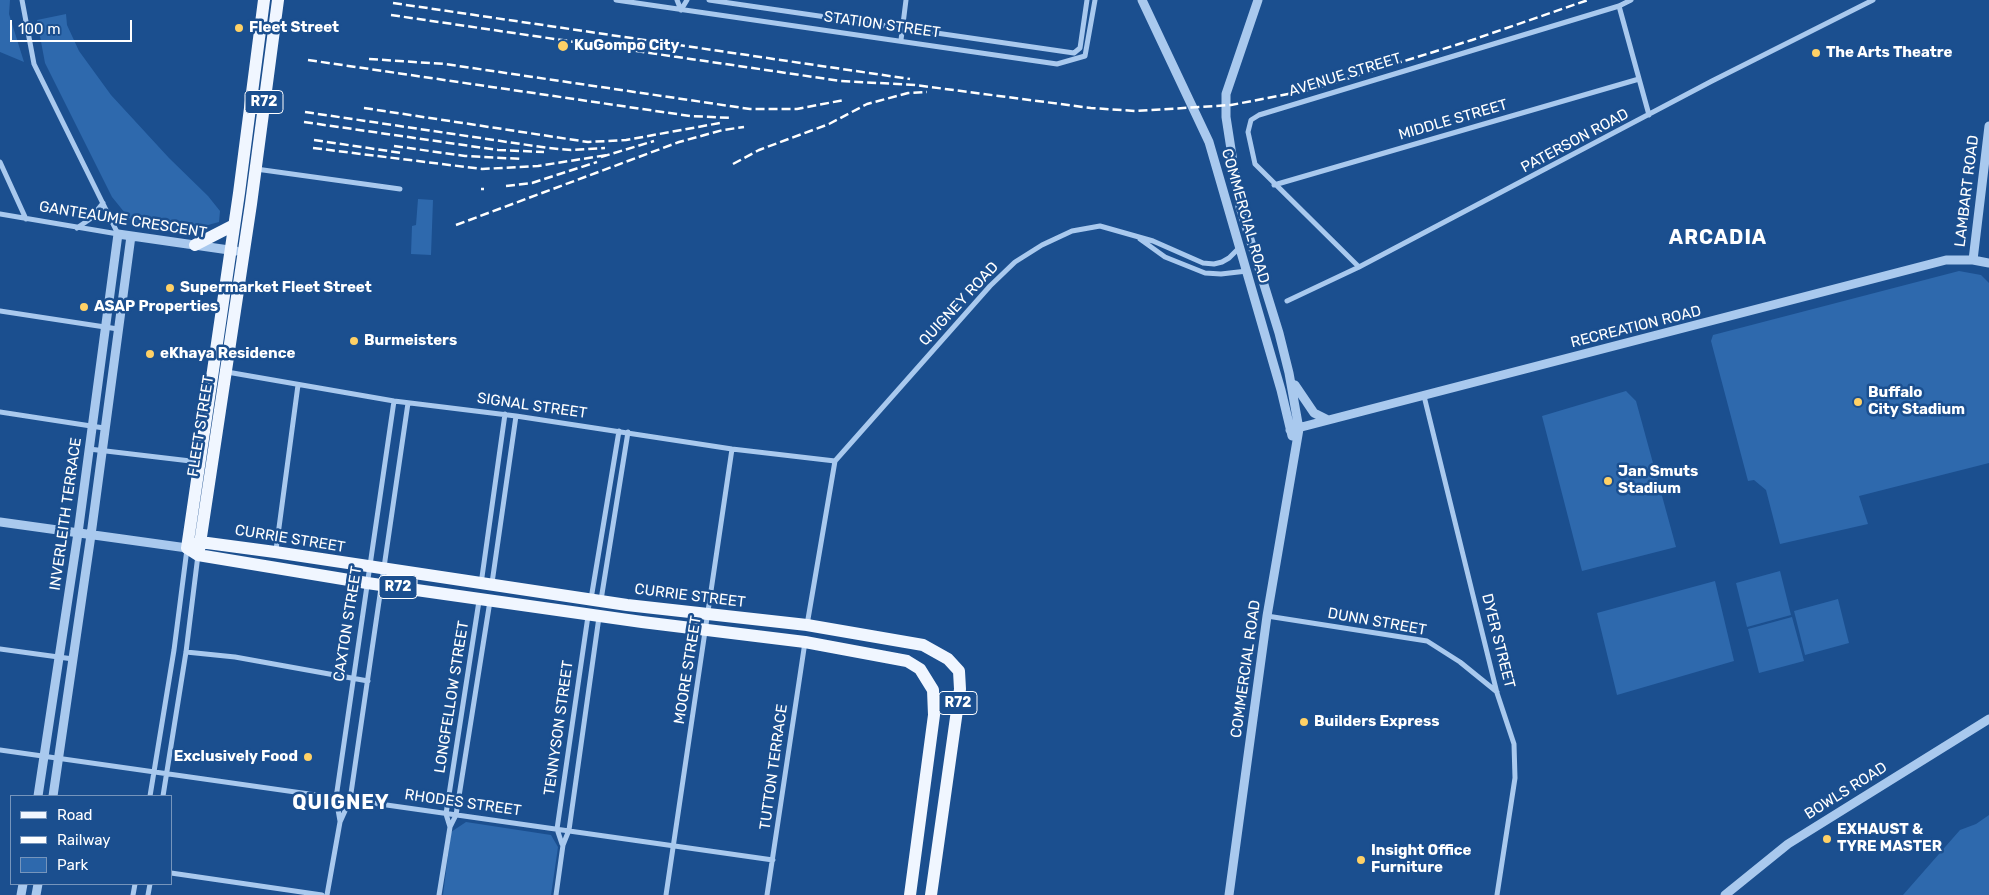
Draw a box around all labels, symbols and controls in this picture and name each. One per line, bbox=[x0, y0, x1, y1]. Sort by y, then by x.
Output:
street label: STATION STREET bbox=[823, 8, 941, 42]
scale bar bbox=[12, 10, 135, 42]
place label: Fleet Street bbox=[249, 19, 339, 37]
text: 100 m bbox=[18, 20, 60, 38]
marker: Fleet Street bbox=[233, 22, 245, 34]
place label: KuGompo City bbox=[574, 37, 680, 55]
marker: KuGompo City bbox=[556, 39, 570, 53]
place label: The Arts Theatre bbox=[1826, 44, 1952, 62]
marker: The Arts Theatre bbox=[1810, 47, 1822, 59]
street label: AVENUE STREET bbox=[1287, 49, 1403, 101]
road number: R72 bbox=[245, 90, 283, 114]
street label: MIDDLE STREET bbox=[1396, 96, 1510, 144]
street label: PATERSON ROAD bbox=[1518, 105, 1632, 177]
street label: LAMBART ROAD bbox=[1951, 134, 1983, 248]
street label: COMMERCIAL ROAD bbox=[1217, 147, 1273, 285]
street label: GANTEAUME CRESCENT bbox=[38, 198, 208, 242]
district label: ARCADIA bbox=[1668, 226, 1768, 250]
street label: QUIGNEY ROAD bbox=[916, 258, 1002, 350]
place label: Supermarket Fleet Street bbox=[180, 279, 372, 297]
marker: Supermarket Fleet Street bbox=[164, 282, 176, 294]
place label: ASAP Properties bbox=[94, 298, 218, 316]
marker: ASAP Properties bbox=[78, 301, 90, 313]
street label: RECREATION ROAD bbox=[1569, 302, 1703, 352]
place label: Burmeisters bbox=[364, 332, 457, 350]
marker: Burmeisters bbox=[348, 335, 360, 347]
place label: eKhaya Residence bbox=[160, 345, 295, 363]
marker: eKhaya Residence bbox=[144, 348, 156, 360]
street label: FLEET STREET bbox=[184, 374, 218, 478]
place label: Buffalo City Stadium bbox=[1868, 384, 1965, 419]
street label: SIGNAL STREET bbox=[476, 389, 588, 423]
marker: Buffalo City Stadium bbox=[1852, 396, 1864, 408]
street label: INVERLEITH TERRACE bbox=[46, 436, 86, 592]
place label: Jan Smuts Stadium bbox=[1618, 463, 1698, 498]
marker: Jan Smuts Stadium bbox=[1602, 475, 1614, 487]
street label: CURRIE STREET bbox=[233, 521, 347, 557]
street label: CAXTON STREET bbox=[330, 565, 366, 683]
road number: R72 bbox=[379, 576, 417, 598]
street label: CURRIE STREET bbox=[634, 580, 746, 612]
street label: DYER STREET bbox=[1478, 592, 1518, 690]
street label: COMMERCIAL ROAD bbox=[1227, 599, 1265, 739]
street label: DUNN STREET bbox=[1326, 604, 1428, 640]
street label: MOORE STREET bbox=[671, 615, 705, 725]
street label: LONGFELLOW STREET bbox=[431, 620, 473, 774]
street label: TENNYSON STREET bbox=[541, 659, 577, 797]
road number: R72 bbox=[939, 691, 977, 714]
street label: TUTTON TERRACE bbox=[756, 703, 792, 831]
place label: Builders Express bbox=[1314, 713, 1440, 731]
marker: Builders Express bbox=[1298, 716, 1310, 728]
place label: Exclusively Food bbox=[174, 748, 298, 766]
marker: Exclusively Food bbox=[302, 751, 314, 763]
street label: BOWLS ROAD bbox=[1802, 759, 1890, 823]
street label: RHODES STREET bbox=[403, 786, 523, 820]
district label: QUIGNEY bbox=[291, 791, 391, 815]
legend bbox=[10, 795, 172, 885]
text: Road bbox=[57, 806, 93, 824]
place label: EXHAUST & TYRE MASTER bbox=[1837, 821, 1942, 856]
text: Railway bbox=[57, 831, 111, 849]
marker: EXHAUST & TYRE MASTER bbox=[1821, 833, 1833, 845]
place label: Insight Office Furniture bbox=[1371, 842, 1472, 877]
marker: Insight Office Furniture bbox=[1355, 854, 1367, 866]
text: Park bbox=[57, 856, 88, 874]

